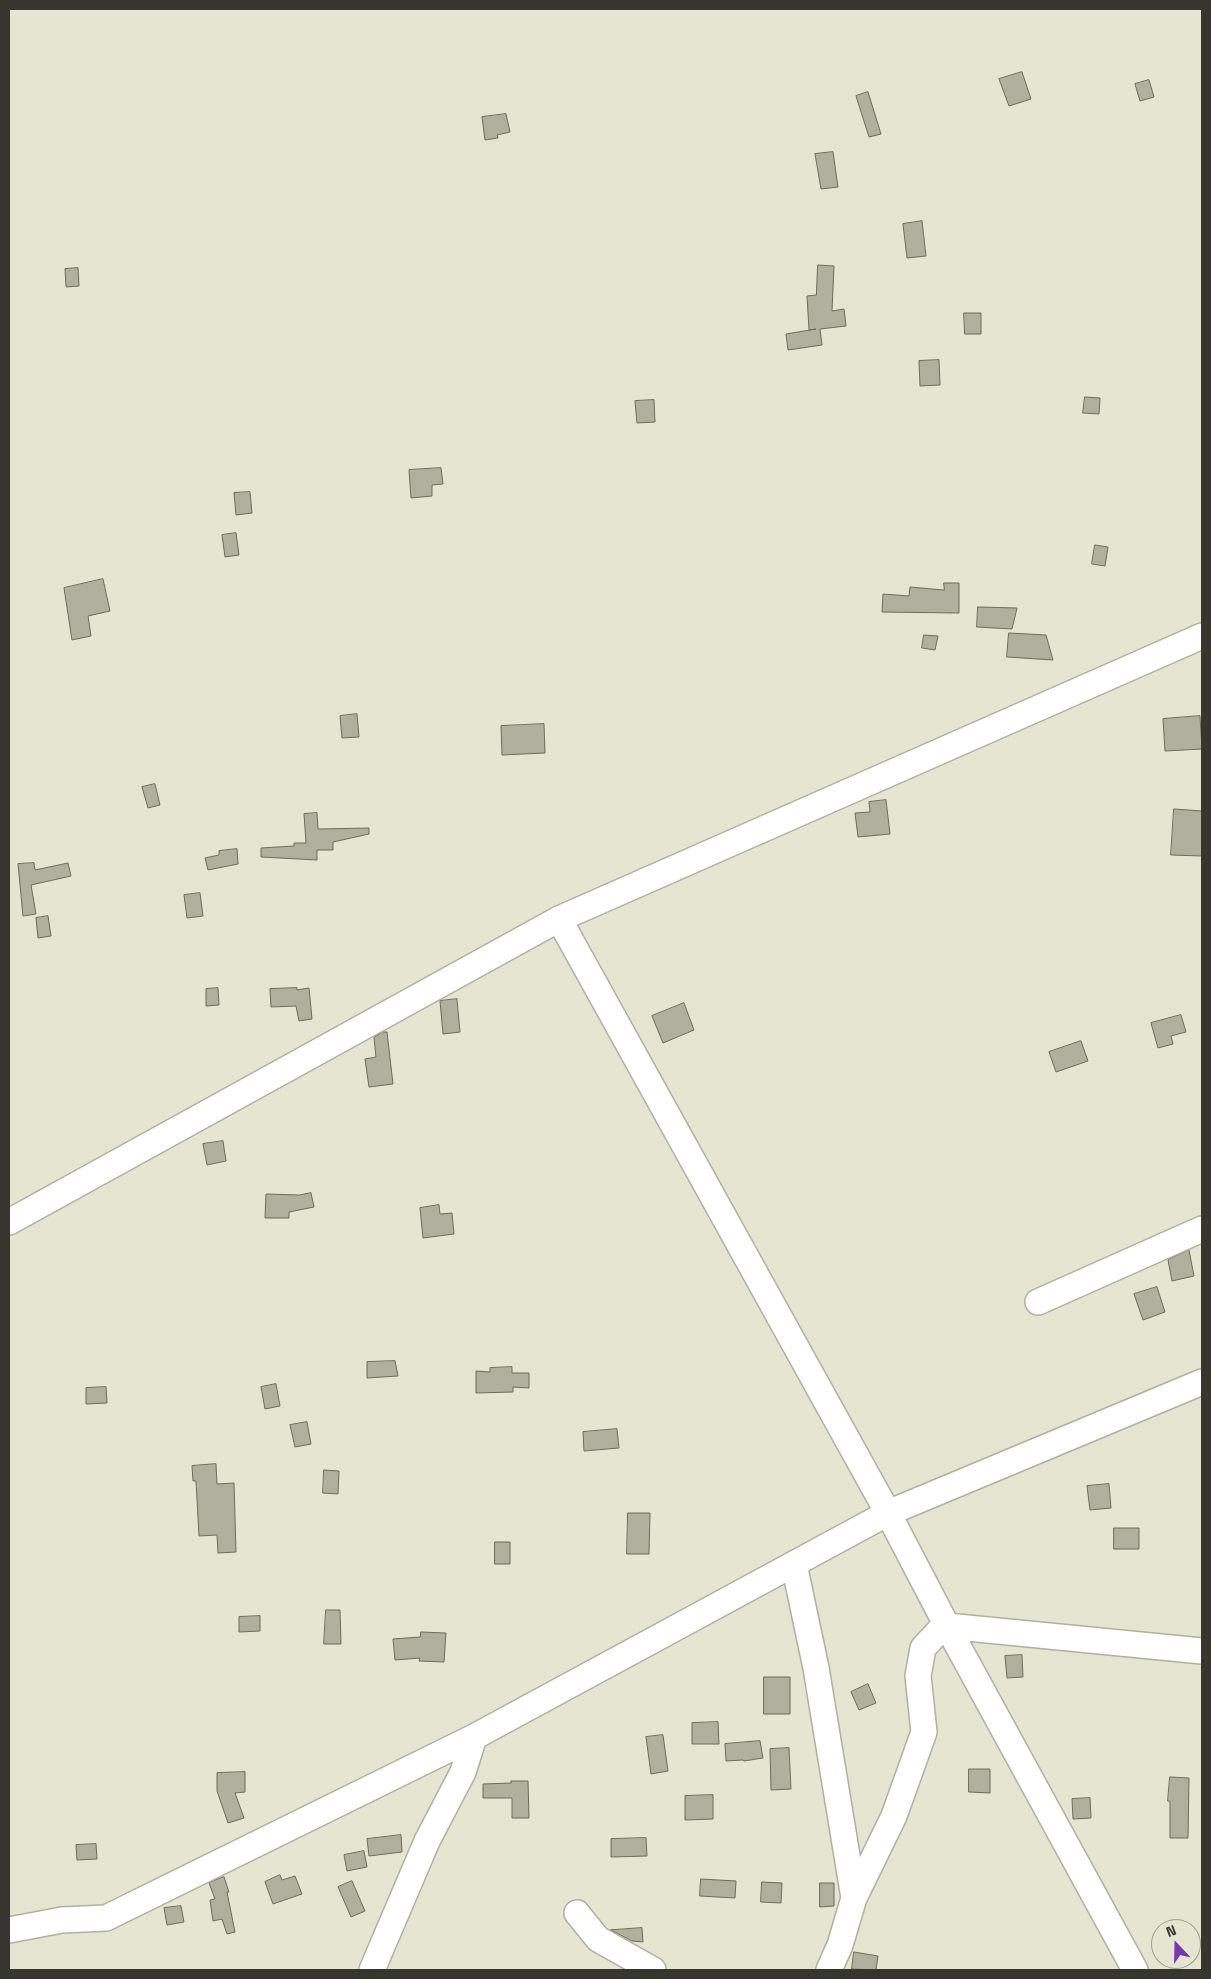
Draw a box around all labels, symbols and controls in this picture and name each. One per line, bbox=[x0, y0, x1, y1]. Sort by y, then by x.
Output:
north arrow bbox=[1151, 1919, 1201, 1969]
text: N bbox=[1163, 1921, 1179, 1941]

